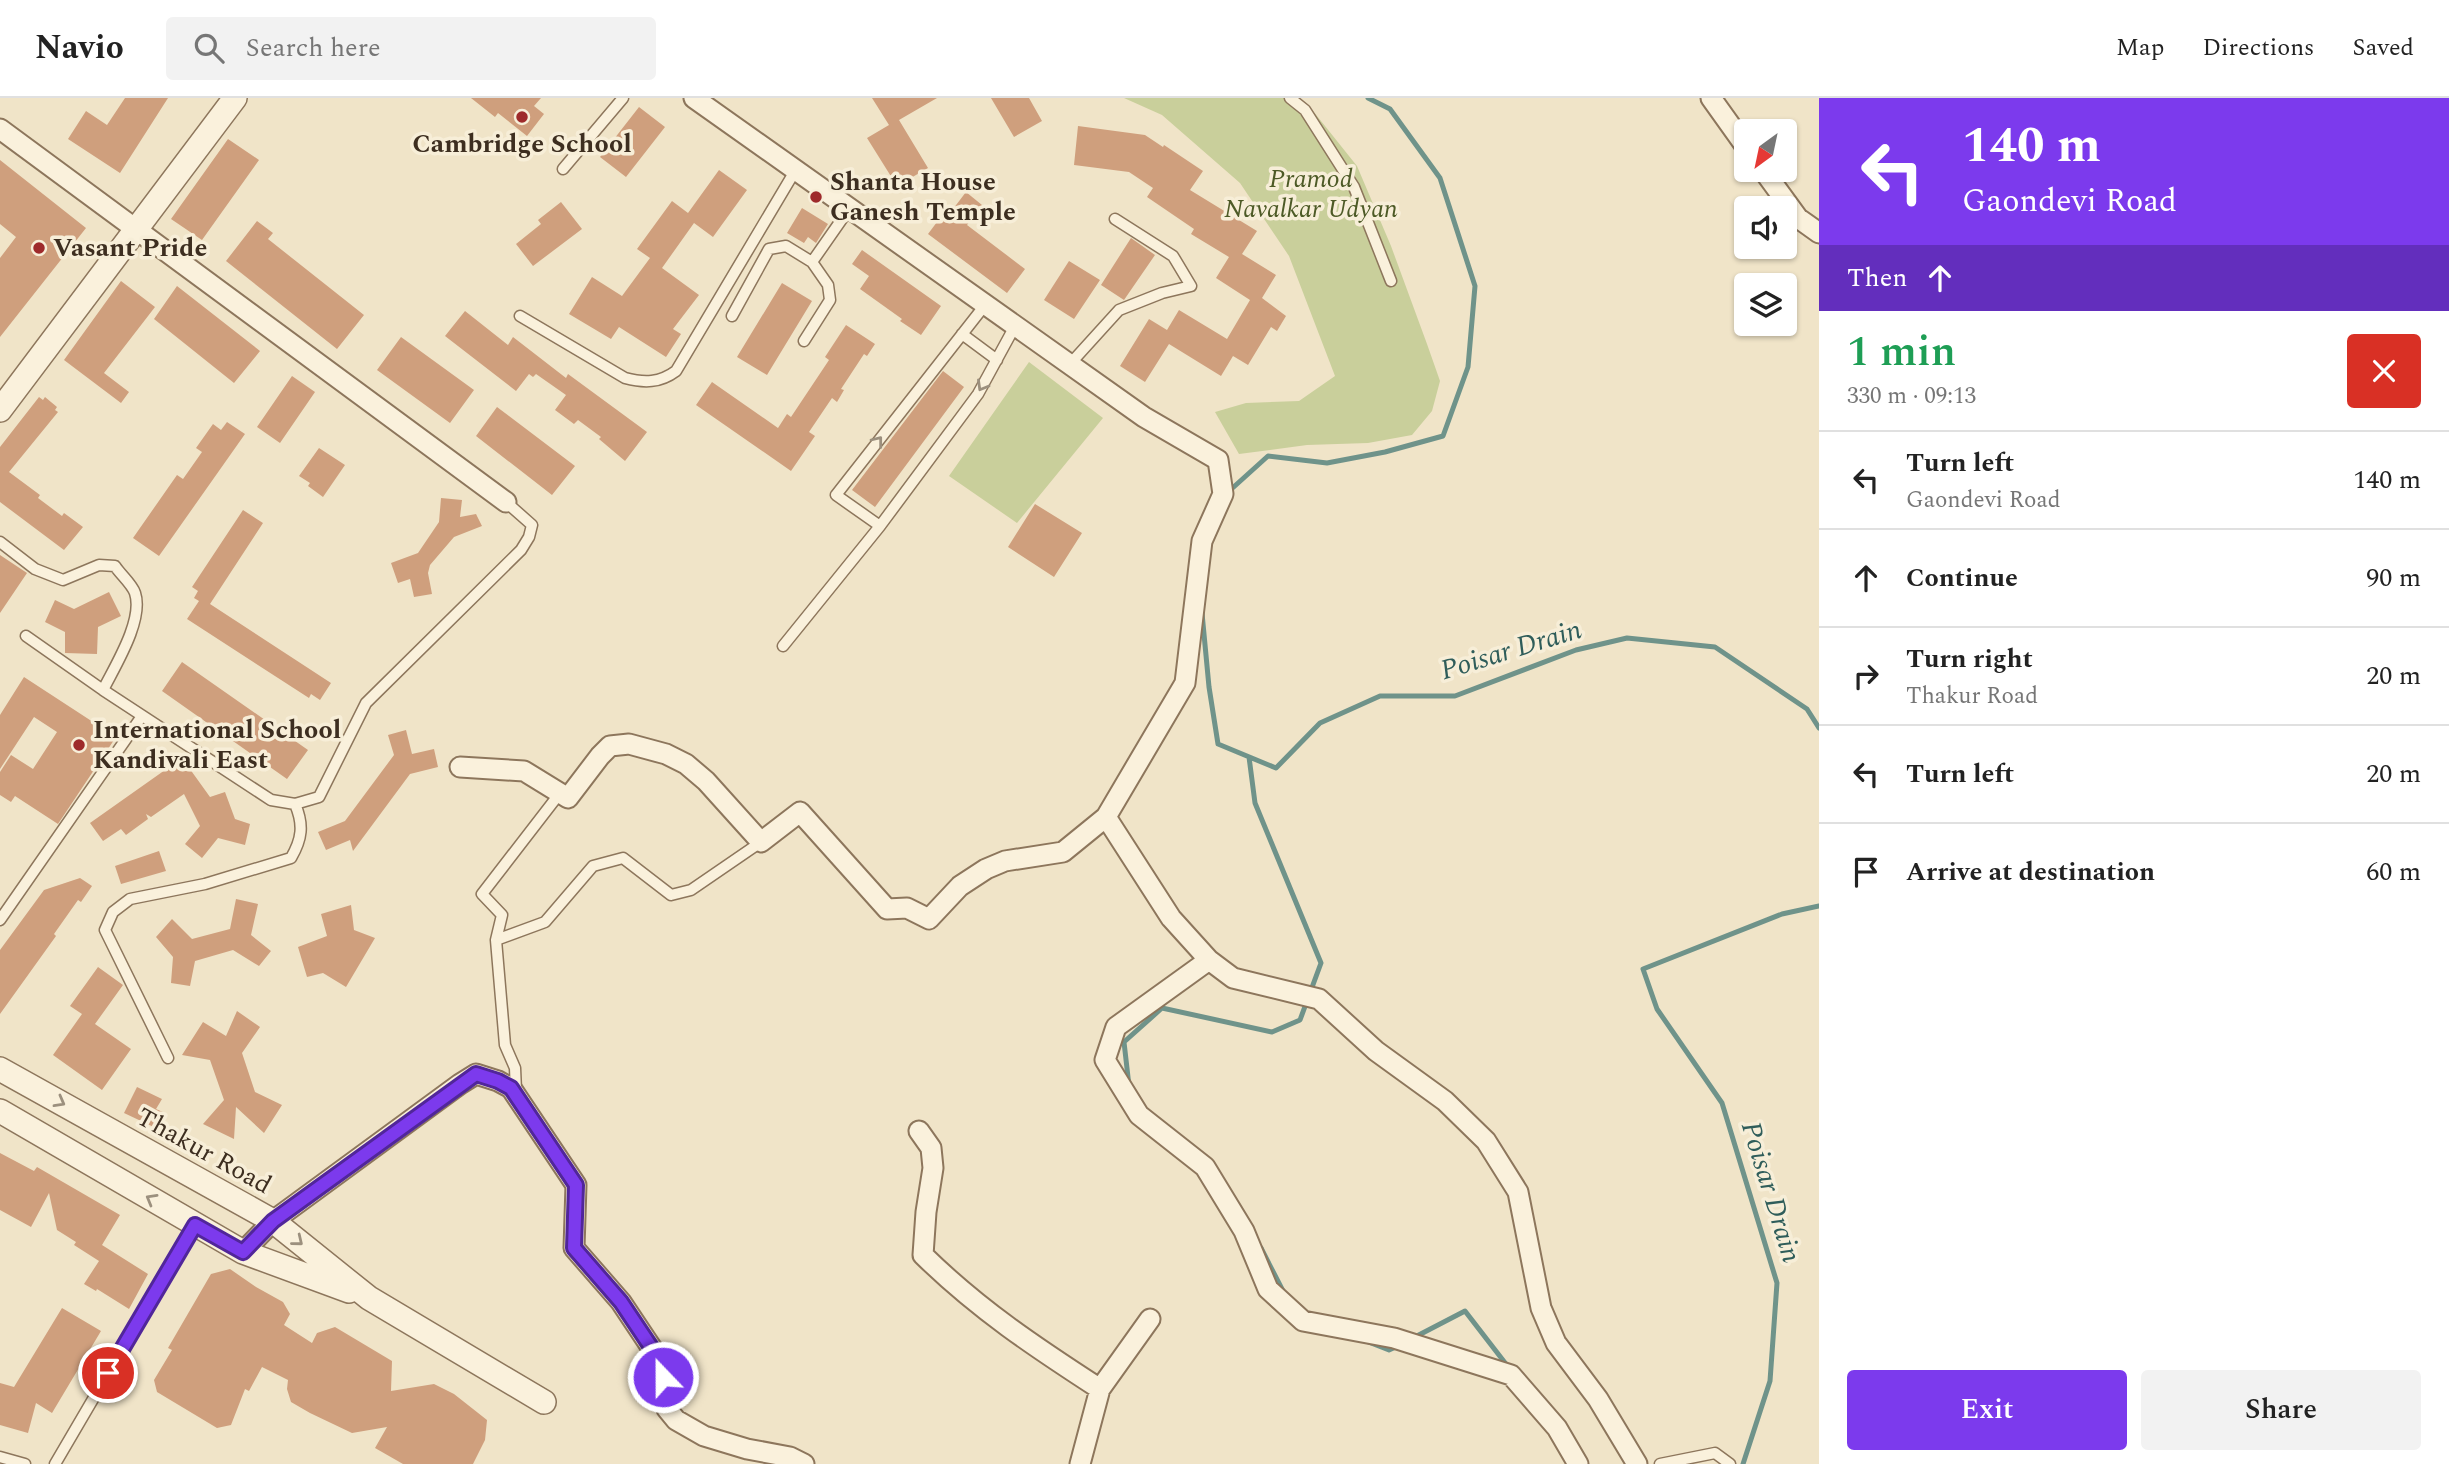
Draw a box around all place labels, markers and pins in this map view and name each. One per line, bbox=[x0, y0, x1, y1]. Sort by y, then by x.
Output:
marker: Cambridge School bbox=[514, 109, 530, 125]
place label: Cambridge School bbox=[412, 124, 632, 164]
place label: Shanta House Ganesh Temple bbox=[830, 162, 1016, 232]
marker: Shanta House Ganesh Temple bbox=[808, 189, 824, 205]
place label: Vasant Pride bbox=[53, 228, 207, 268]
marker: Vasant Pride bbox=[31, 240, 47, 256]
place label: International School Kandivali East bbox=[93, 710, 341, 780]
marker: International School Kandivali East bbox=[71, 737, 87, 753]
pin bbox=[78, 1343, 138, 1403]

